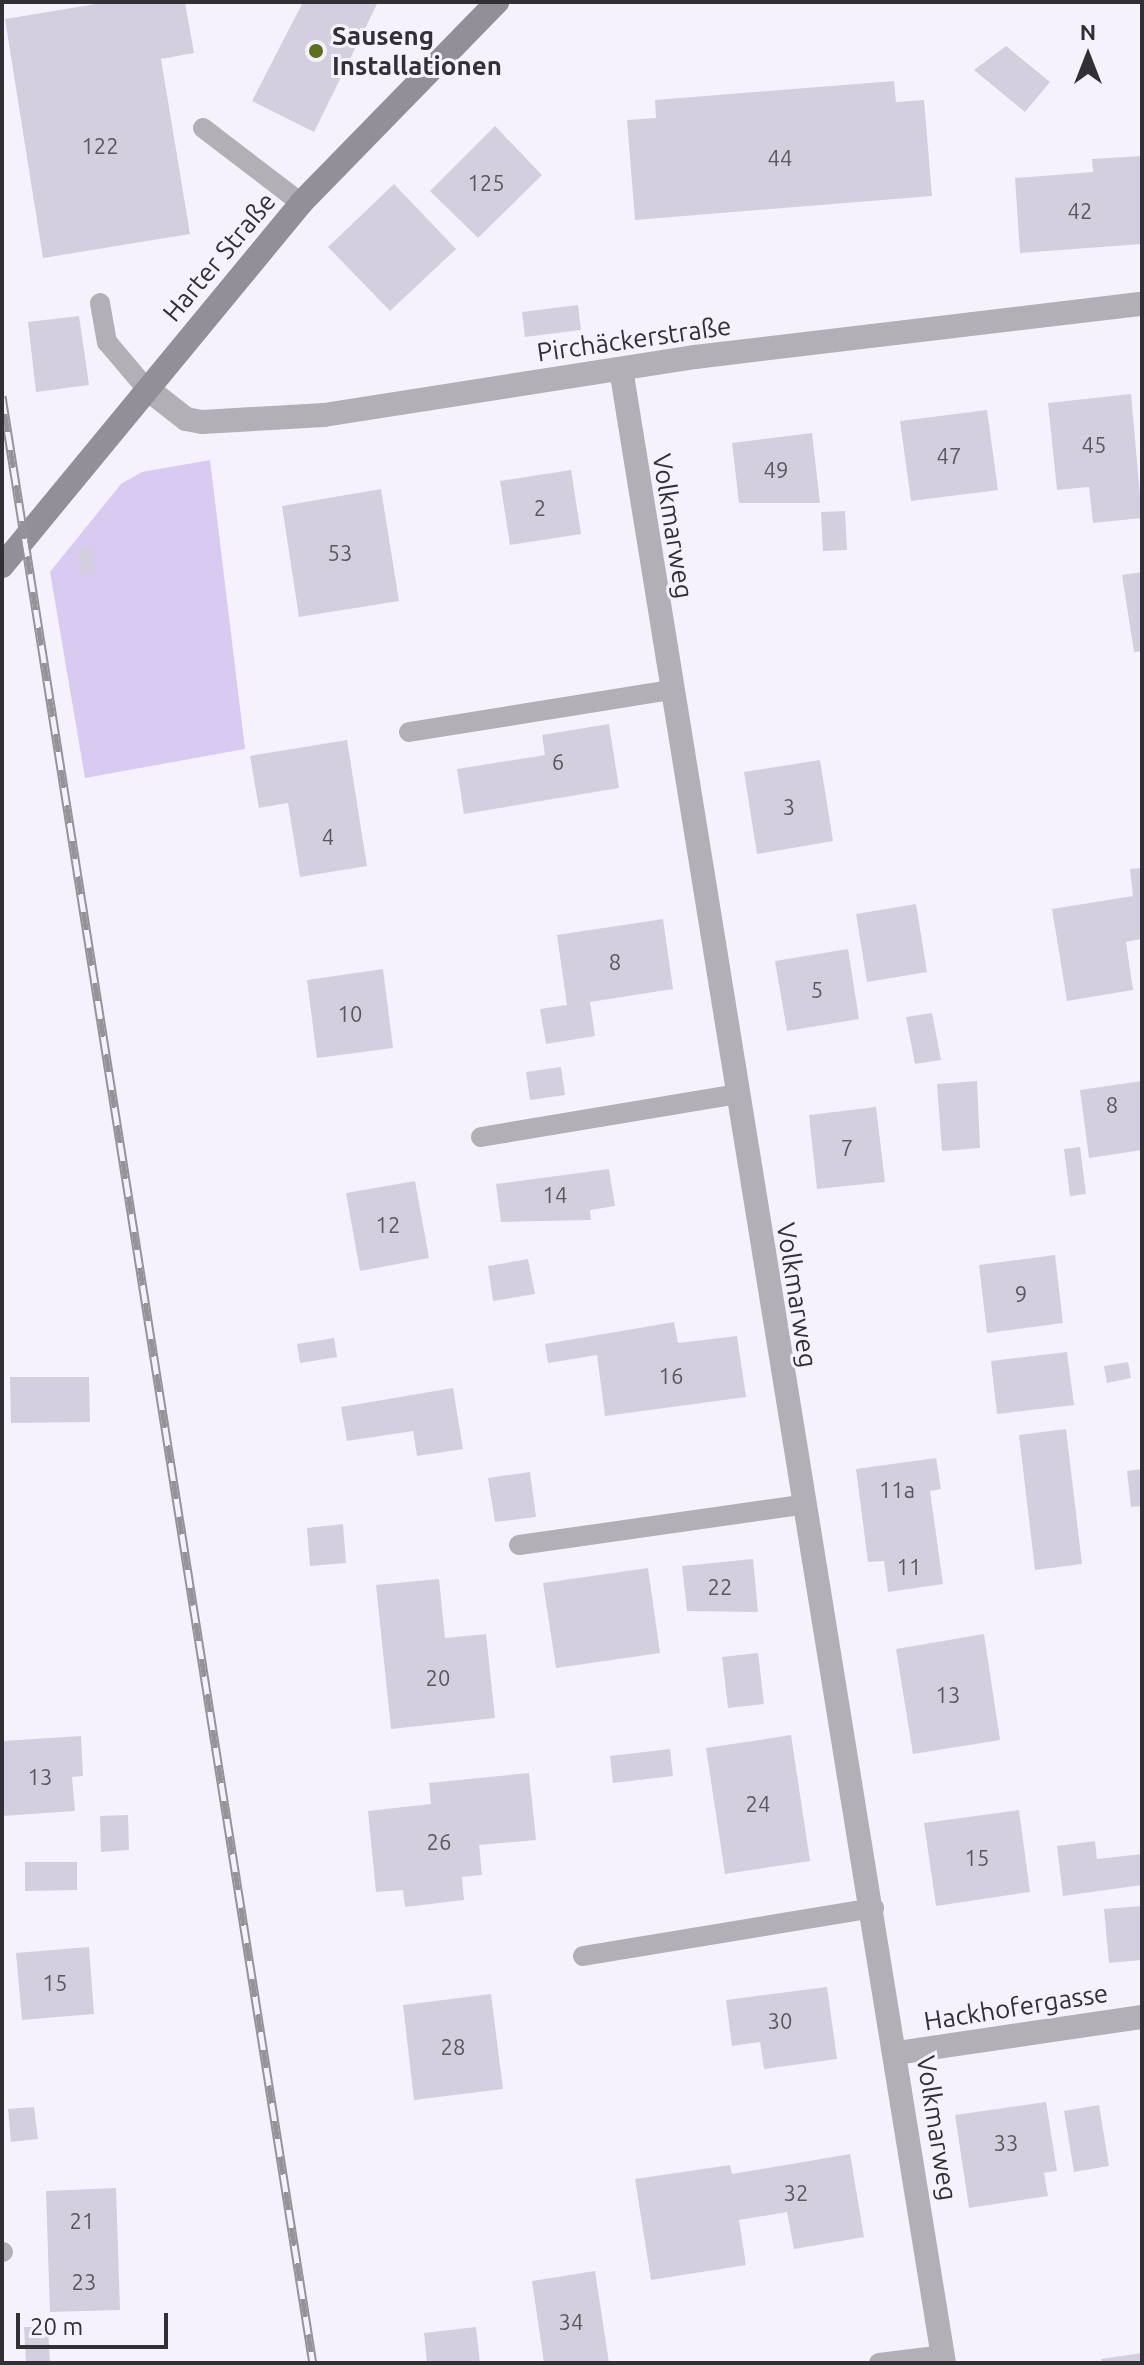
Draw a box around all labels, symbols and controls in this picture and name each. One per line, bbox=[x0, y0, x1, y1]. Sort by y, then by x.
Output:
north arrow bbox=[1048, 16, 1128, 96]
text: N bbox=[1080, 19, 1096, 44]
place label: Sauseng Installationen bbox=[332, 20, 502, 82]
marker: Sauseng Installationen bbox=[307, 42, 325, 60]
house number: 122 bbox=[81, 133, 119, 159]
house number: 44 bbox=[768, 145, 792, 171]
house number: 125 bbox=[467, 170, 505, 196]
street label: Harter Straße bbox=[156, 186, 282, 328]
house number: 42 bbox=[1068, 198, 1092, 224]
street label: Pirchäckerstraße bbox=[535, 310, 733, 368]
house number: 45 bbox=[1082, 432, 1106, 458]
house number: 47 bbox=[937, 443, 961, 469]
street label: Volkmarweg bbox=[646, 451, 700, 601]
house number: 49 bbox=[764, 457, 788, 483]
house number: 2 bbox=[534, 495, 546, 521]
house number: 53 bbox=[328, 540, 352, 566]
house number: 6 bbox=[552, 749, 564, 775]
house number: 3 bbox=[783, 794, 795, 820]
house number: 4 bbox=[322, 824, 334, 850]
house number: 8 bbox=[609, 949, 621, 975]
house number: 5 bbox=[811, 977, 823, 1003]
house number: 10 bbox=[338, 1001, 362, 1027]
house number: 8 bbox=[1106, 1092, 1118, 1118]
house number: 7 bbox=[841, 1135, 853, 1161]
house number: 14 bbox=[543, 1182, 567, 1208]
house number: 12 bbox=[376, 1212, 400, 1238]
street label: Volkmarweg bbox=[770, 1220, 824, 1370]
house number: 9 bbox=[1015, 1281, 1027, 1307]
house number: 16 bbox=[659, 1363, 683, 1389]
house number: 11a bbox=[879, 1477, 915, 1503]
house number: 11 bbox=[897, 1554, 921, 1580]
house number: 22 bbox=[708, 1574, 732, 1600]
house number: 20 bbox=[426, 1665, 450, 1691]
house number: 13 bbox=[936, 1682, 960, 1708]
house number: 13 bbox=[28, 1764, 52, 1790]
house number: 24 bbox=[746, 1791, 770, 1817]
house number: 26 bbox=[427, 1829, 451, 1855]
house number: 15 bbox=[965, 1845, 989, 1871]
house number: 15 bbox=[43, 1970, 67, 1996]
street label: Hackhofergasse bbox=[922, 1977, 1110, 2037]
house number: 30 bbox=[768, 2008, 792, 2034]
house number: 28 bbox=[441, 2034, 465, 2060]
street label: Volkmarweg bbox=[910, 2053, 964, 2203]
house number: 33 bbox=[994, 2130, 1018, 2156]
house number: 32 bbox=[784, 2180, 808, 2206]
house number: 21 bbox=[70, 2208, 94, 2234]
house number: 23 bbox=[72, 2269, 96, 2295]
scale bar bbox=[20, 2297, 172, 2347]
house number: 34 bbox=[559, 2309, 583, 2335]
text: 20 m bbox=[30, 2313, 83, 2340]

